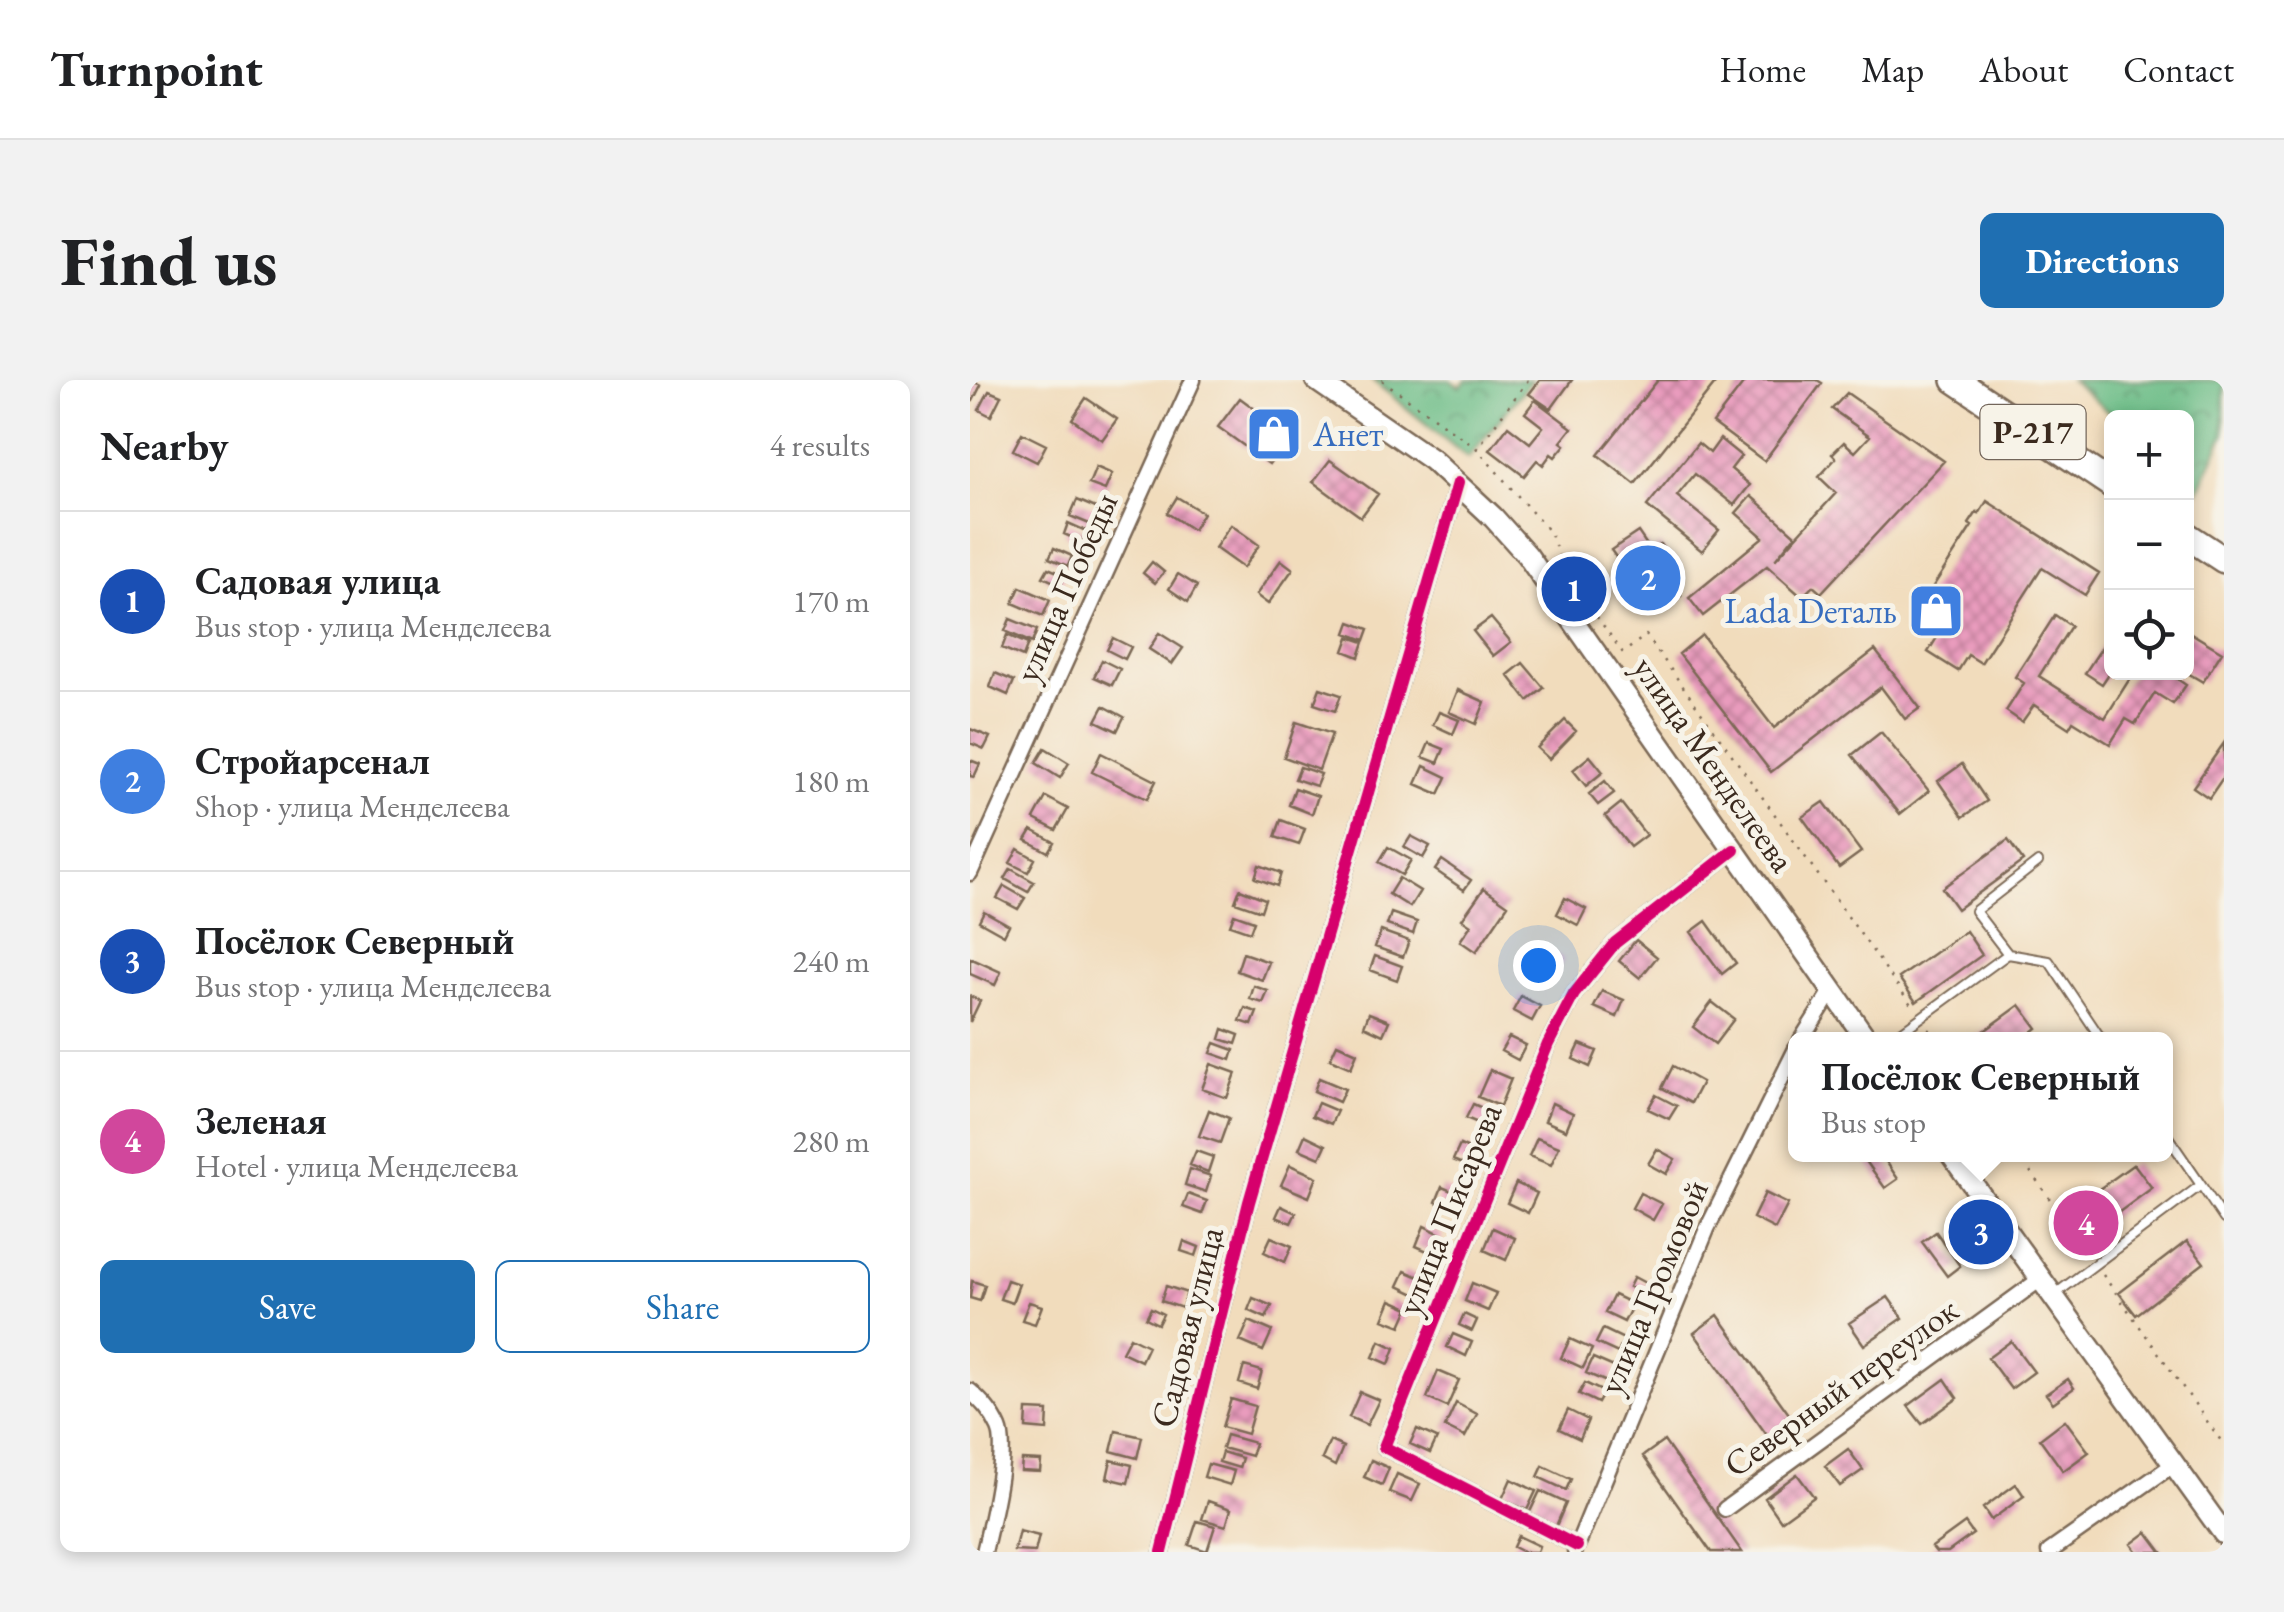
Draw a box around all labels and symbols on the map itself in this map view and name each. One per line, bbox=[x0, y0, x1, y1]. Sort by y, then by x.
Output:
shop icon: Анет bbox=[1244, 404, 1304, 464]
road number: Р-217 bbox=[1980, 405, 2086, 459]
place label: Анет bbox=[1312, 411, 1383, 456]
street label: улица Победы bbox=[1004, 485, 1128, 689]
pin: 2 bbox=[1616, 540, 1680, 616]
pin: 1 bbox=[1542, 552, 1606, 626]
shop icon: Lada Dеталь bbox=[1906, 581, 1966, 641]
place label: Lada Dеталь bbox=[1725, 588, 1897, 633]
street label: улица Менделеева bbox=[1622, 647, 1806, 881]
your location bbox=[1513, 940, 1564, 991]
street label: улица Писарева bbox=[1386, 1096, 1512, 1322]
street label: улица Громовой bbox=[1587, 1173, 1719, 1401]
pin: 4 bbox=[2054, 1186, 2118, 1260]
pin: 3 bbox=[1948, 1194, 2014, 1270]
street label: Садовая улица bbox=[1140, 1222, 1234, 1432]
street label: Северный переулок bbox=[1715, 1286, 1967, 1488]

